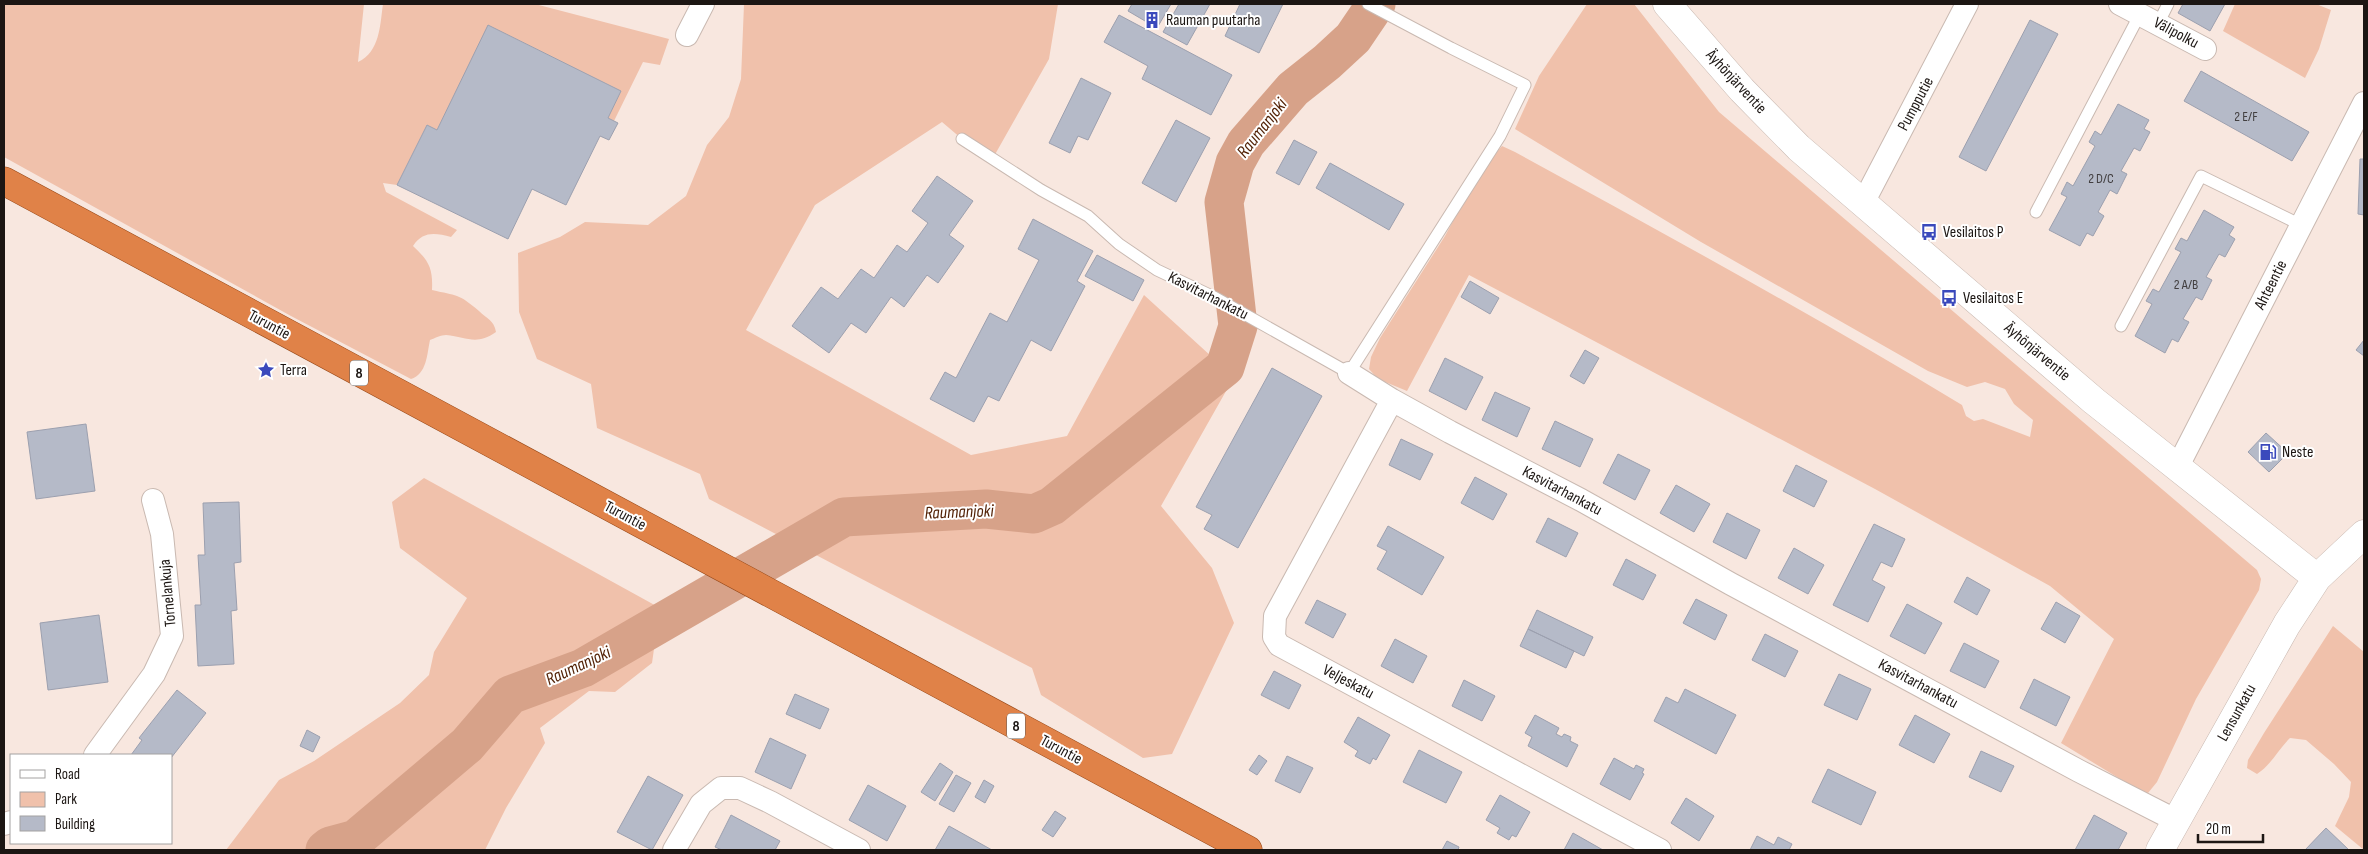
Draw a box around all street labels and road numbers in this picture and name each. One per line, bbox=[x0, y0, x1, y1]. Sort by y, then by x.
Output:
street label: Välipolku bbox=[2150, 13, 2202, 53]
street label: Äyhönjärventie bbox=[1701, 45, 1770, 118]
street label: Pumpputie bbox=[1894, 74, 1938, 134]
street label: Ahteentie bbox=[2250, 257, 2291, 314]
street label: Kasvitarhankatu bbox=[1165, 268, 1251, 324]
street label: Turuntie bbox=[245, 306, 293, 344]
street label: Äyhönjärventie bbox=[1999, 318, 2074, 385]
road number: 8 bbox=[350, 360, 368, 386]
street label: Kasvitarhankatu bbox=[1519, 462, 1605, 520]
street label: Turuntie bbox=[601, 497, 649, 535]
street label: Tornelankuja bbox=[156, 558, 180, 628]
street label: Kasvitarhankatu bbox=[1875, 655, 1961, 713]
street label: Veljeskatu bbox=[1319, 661, 1377, 703]
street label: Lensunkatu bbox=[2214, 681, 2260, 745]
road number: 8 bbox=[1007, 714, 1025, 738]
street label: Turuntie bbox=[1037, 731, 1085, 769]

